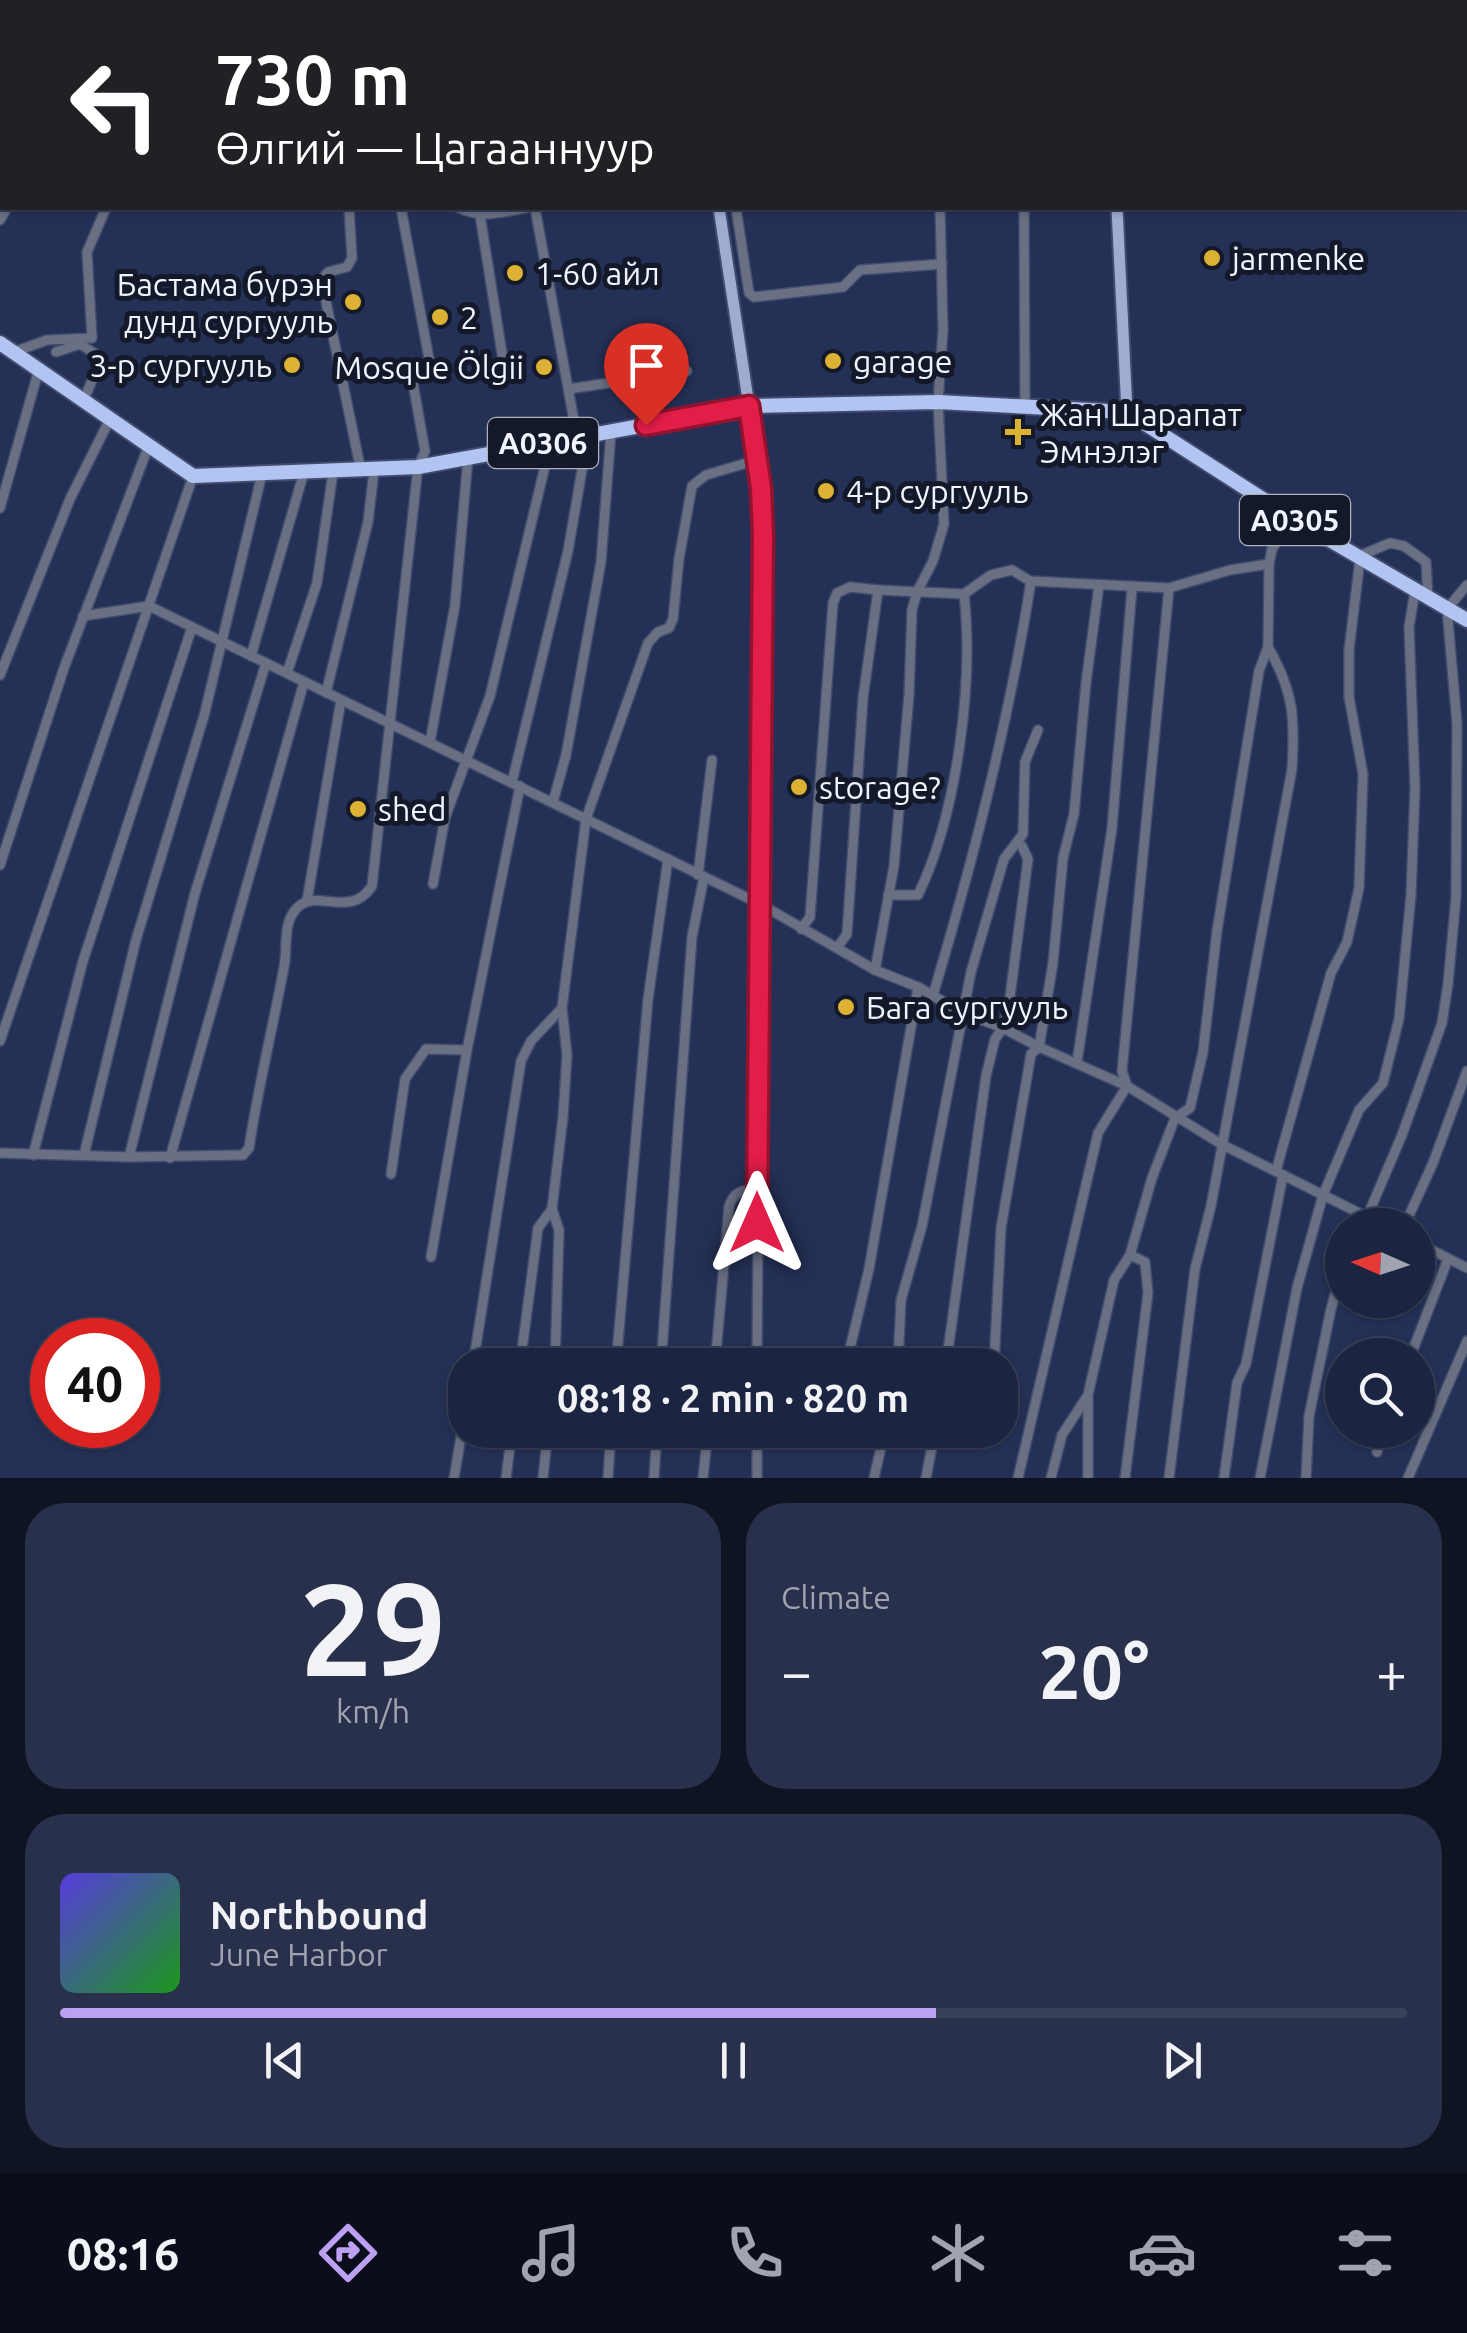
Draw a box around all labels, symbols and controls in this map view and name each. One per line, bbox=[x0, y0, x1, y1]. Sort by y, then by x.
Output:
icon: left bbox=[50, 40, 180, 170]
text: 730 m bbox=[215, 40, 410, 118]
text: Өлгий — Цагааннуур bbox=[215, 122, 655, 173]
place label: jarmenke bbox=[1229, 240, 1365, 276]
marker: jarmenke bbox=[1201, 247, 1223, 269]
place label: 1-60 айл bbox=[535, 255, 660, 291]
marker: 1-60 айл bbox=[504, 262, 526, 284]
place label: Бастама бүрэн дунд сургууль bbox=[117, 266, 333, 339]
marker: Бастама бүрэн дунд сургууль bbox=[342, 291, 364, 313]
place label: 2 bbox=[460, 299, 478, 335]
marker: 2 bbox=[429, 306, 451, 328]
pin bbox=[604, 323, 689, 426]
icon: arrive bbox=[619, 338, 674, 393]
place label: garage bbox=[853, 343, 952, 379]
place label: 3-р сургууль bbox=[90, 347, 272, 383]
place label: Mosque Ölgii bbox=[334, 349, 524, 385]
marker: garage bbox=[822, 350, 844, 372]
marker: 3-р сургууль bbox=[281, 354, 303, 376]
marker: Mosque Ölgii bbox=[533, 356, 555, 378]
place label: Жан Шарапат Эмнэлэг bbox=[1040, 396, 1242, 469]
road number: A0306 bbox=[488, 418, 598, 468]
marker: Жан Шарапат Эмнэлэг bbox=[1005, 419, 1031, 445]
place label: 4-р сургууль bbox=[846, 473, 1029, 509]
marker: 4-р сургууль bbox=[815, 480, 837, 502]
road number: A0305 bbox=[1240, 495, 1350, 545]
place label: storage? bbox=[819, 769, 941, 805]
marker: storage? bbox=[788, 776, 810, 798]
place label: shed bbox=[378, 791, 447, 827]
marker: shed bbox=[347, 798, 369, 820]
place label: Бага сургууль bbox=[866, 989, 1068, 1025]
marker: Бага сургууль bbox=[835, 996, 857, 1018]
position arrow bbox=[705, 1171, 809, 1275]
north arrow bbox=[1325, 1208, 1435, 1318]
map controls bbox=[1325, 1208, 1435, 1448]
speed limit sign: 40 bbox=[30, 1318, 160, 1448]
button: search bbox=[1325, 1338, 1435, 1448]
text: 08:18 · 2 min · 820 m bbox=[557, 1377, 909, 1419]
text: 29 bbox=[300, 1555, 446, 1701]
text: Climate bbox=[781, 1579, 891, 1615]
text: 20° bbox=[1038, 1629, 1150, 1713]
text: − bbox=[781, 1641, 812, 1702]
text: + bbox=[1376, 1641, 1407, 1702]
text: km/h bbox=[336, 1693, 410, 1729]
text: Northbound bbox=[210, 1894, 428, 1936]
text: June Harbor bbox=[210, 1936, 388, 1972]
icon: previous bbox=[257, 2033, 312, 2088]
icon: pause bbox=[706, 2033, 761, 2088]
icon: next bbox=[1155, 2033, 1210, 2088]
icon: directions bbox=[313, 2218, 383, 2288]
icon: music bbox=[516, 2218, 586, 2288]
icon: phone bbox=[720, 2218, 790, 2288]
icon: climate bbox=[923, 2218, 993, 2288]
icon: car bbox=[1127, 2218, 1197, 2288]
icon: filters bbox=[1330, 2218, 1400, 2288]
text: 08:16 bbox=[67, 2228, 179, 2279]

